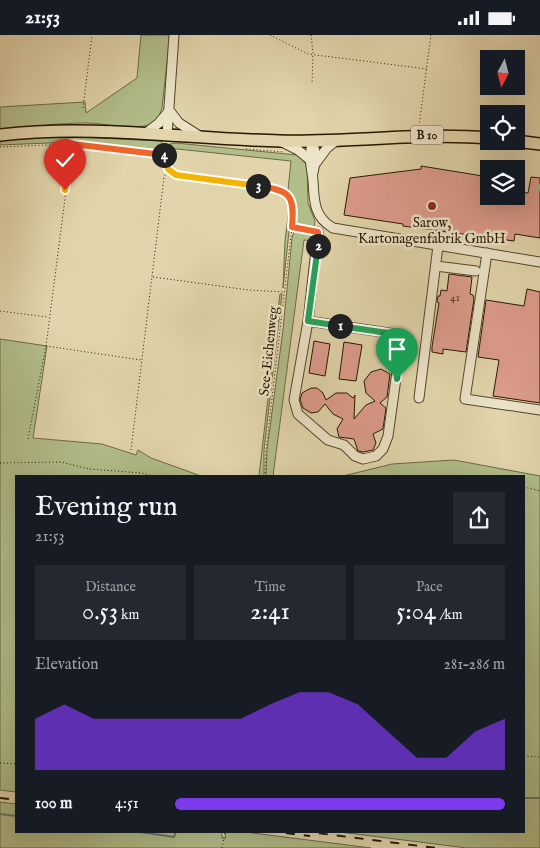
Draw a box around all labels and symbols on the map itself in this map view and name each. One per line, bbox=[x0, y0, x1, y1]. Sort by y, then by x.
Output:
north arrow bbox=[480, 50, 525, 95]
road number: B 10 bbox=[411, 125, 443, 145]
pin bbox=[44, 139, 86, 190]
pin: 4 bbox=[152, 143, 176, 167]
pin: 3 bbox=[246, 173, 270, 199]
marker: Sarow, Kartonagenfabrik GmbH bbox=[426, 200, 438, 212]
place label: Sarow, Kartonagenfabrik GmbH bbox=[358, 214, 506, 248]
pin: 2 bbox=[306, 233, 330, 259]
house number: 41 bbox=[450, 291, 460, 305]
street label: See-Eichenweg bbox=[255, 305, 283, 397]
pin: 1 bbox=[328, 313, 352, 339]
pin bbox=[376, 328, 418, 379]

